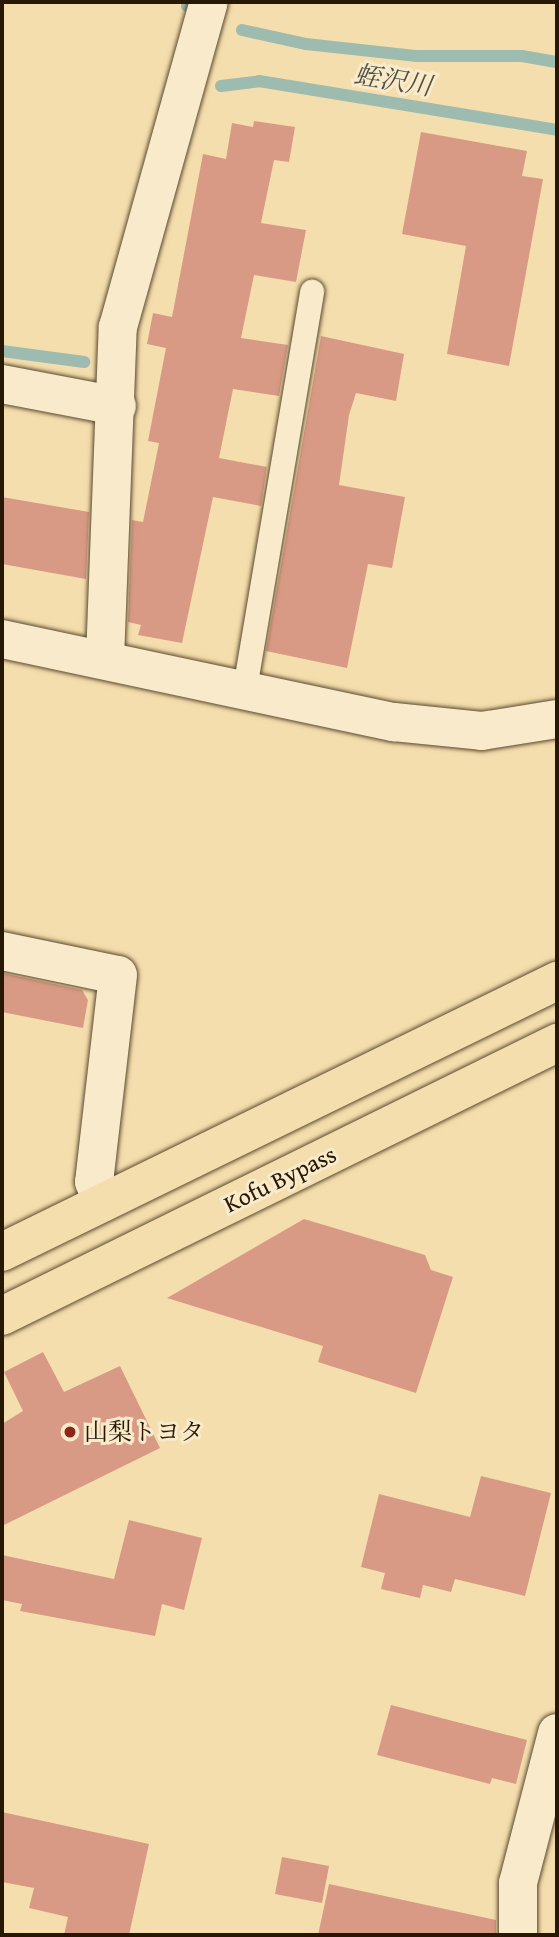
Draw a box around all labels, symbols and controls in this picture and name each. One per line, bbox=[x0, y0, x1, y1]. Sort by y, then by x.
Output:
water label: 蛭沢川 bbox=[352, 58, 434, 102]
street label: Kofu Bypass bbox=[219, 1139, 341, 1219]
place label: 山梨トヨタ bbox=[84, 1418, 204, 1446]
marker: 山梨トヨタ bbox=[62, 1424, 78, 1440]

